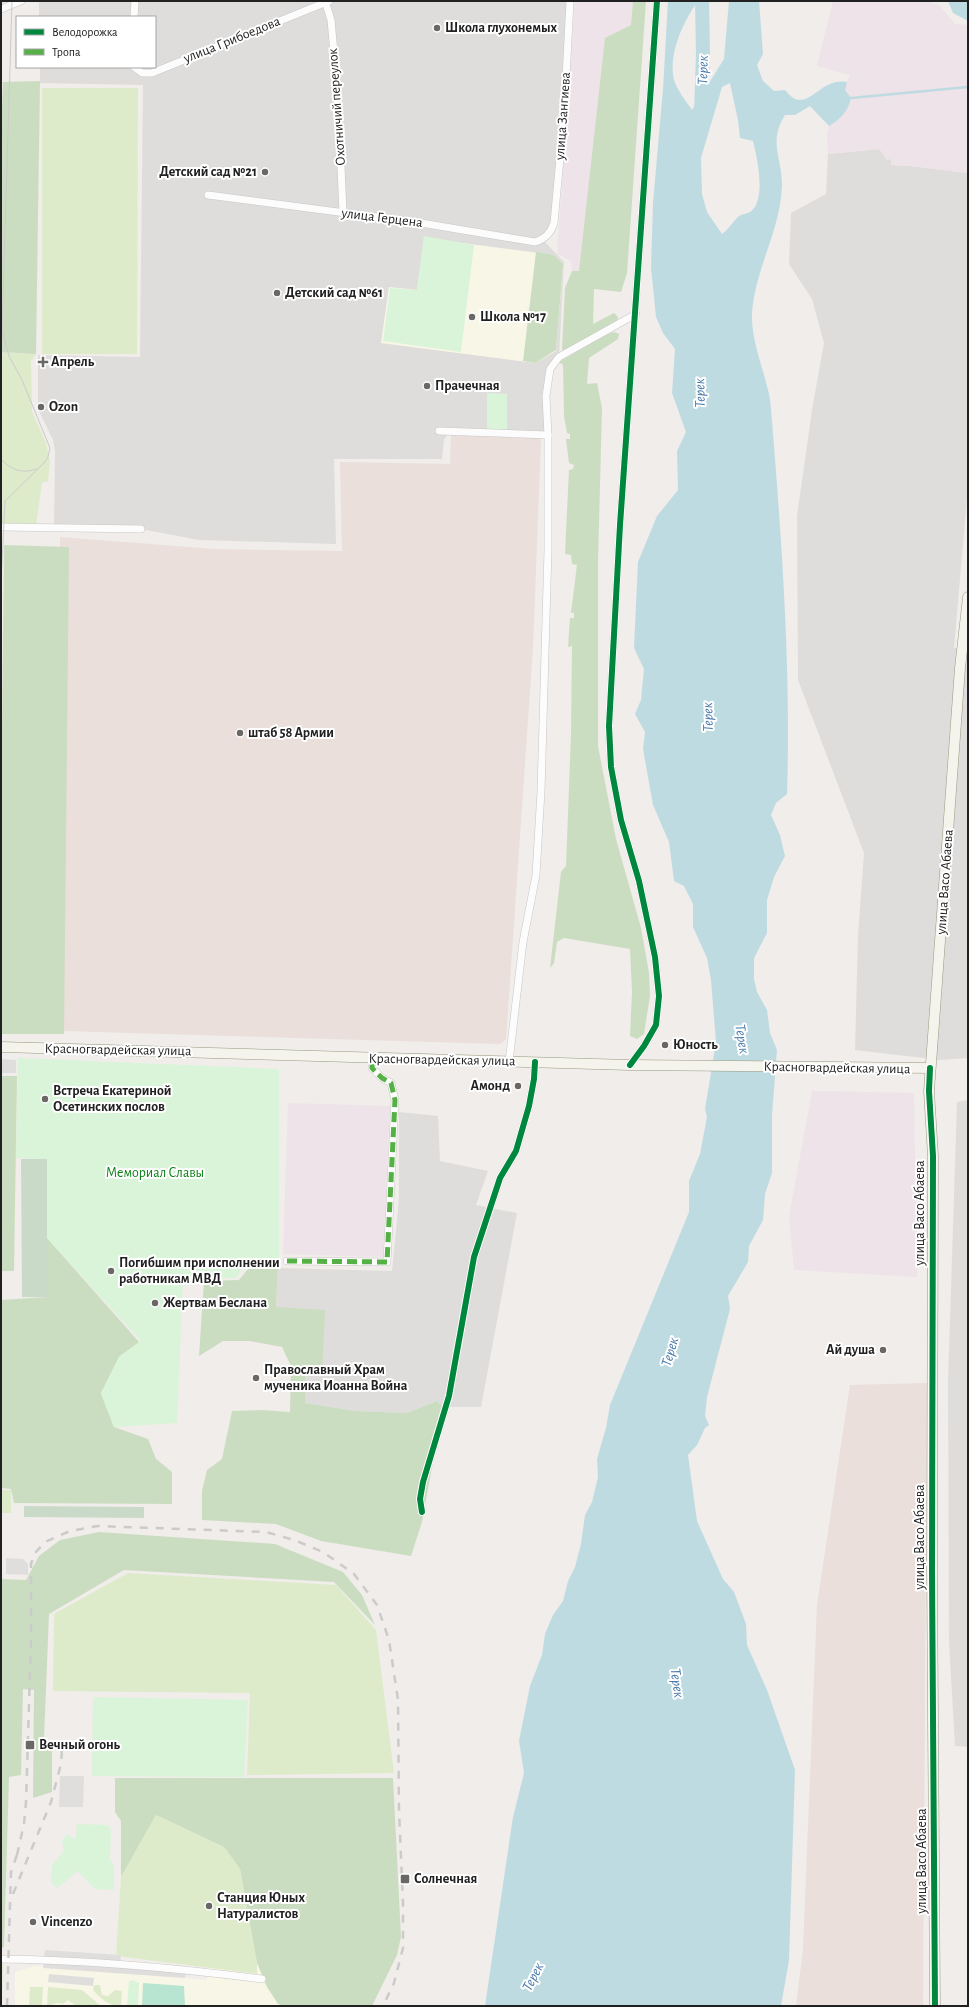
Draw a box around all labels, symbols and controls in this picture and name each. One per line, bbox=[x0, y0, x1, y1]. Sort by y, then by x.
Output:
street label: улица Грибоедова bbox=[181, 14, 283, 66]
legend bbox=[16, 16, 156, 68]
place label: Школа глухонемых bbox=[445, 21, 557, 35]
marker: Школа глухонемых bbox=[432, 23, 442, 33]
text: Велодорожка bbox=[52, 26, 118, 38]
text: Тропа bbox=[52, 46, 81, 58]
street label: Охотничий переулок bbox=[326, 47, 348, 166]
water label: Терек bbox=[695, 54, 711, 85]
street label: улица Зангиева bbox=[553, 71, 573, 161]
place label: Детский сад №21 bbox=[159, 165, 257, 179]
marker: Детский сад №21 bbox=[260, 167, 270, 177]
street label: улица Герцена bbox=[340, 206, 424, 230]
place label: Детский сад №61 bbox=[285, 286, 383, 300]
marker: Детский сад №61 bbox=[272, 288, 282, 298]
place label: Школа №17 bbox=[480, 310, 546, 324]
marker: Школа №17 bbox=[467, 312, 477, 322]
place label: Апрель bbox=[51, 355, 95, 369]
marker: Апрель bbox=[38, 357, 48, 367]
water label: Терек bbox=[692, 377, 708, 408]
place label: Прачечная bbox=[435, 379, 500, 393]
marker: Прачечная bbox=[422, 381, 432, 391]
place label: Ozon bbox=[49, 400, 78, 414]
marker: Ozon bbox=[36, 402, 46, 412]
water label: Терек bbox=[700, 701, 716, 732]
place label: штаб 58 Армии bbox=[248, 726, 334, 740]
marker: штаб 58 Армии bbox=[235, 728, 245, 738]
street label: улица Васо Абаева bbox=[934, 828, 956, 936]
water label: Терек bbox=[732, 1023, 752, 1056]
place label: Юность bbox=[673, 1038, 718, 1052]
marker: Юность bbox=[660, 1040, 670, 1050]
street label: Красногвардейская улица bbox=[44, 1042, 192, 1058]
street label: Красногвардейская улица bbox=[368, 1052, 516, 1068]
street label: Красногвардейская улица bbox=[763, 1060, 911, 1076]
place label: Амонд bbox=[471, 1079, 510, 1093]
marker: Амонд bbox=[513, 1081, 523, 1091]
place label: Встреча Екатериной Осетинских послов bbox=[53, 1084, 172, 1114]
marker: Встреча Екатериной Осетинских послов bbox=[40, 1094, 50, 1104]
street label: улица Васо Абаева bbox=[913, 1160, 927, 1267]
park label: Мемориал Славы bbox=[106, 1166, 204, 1180]
place label: Погибшим при исполнении работникам МВД bbox=[119, 1256, 280, 1286]
marker: Погибшим при исполнении работникам МВД bbox=[106, 1266, 116, 1276]
place label: Жертвам Беслана bbox=[163, 1296, 267, 1310]
marker: Жертвам Беслана bbox=[150, 1298, 160, 1308]
water label: Терек bbox=[659, 1335, 682, 1368]
place label: Ай душа bbox=[826, 1343, 875, 1357]
marker: Ай душа bbox=[878, 1345, 888, 1355]
place label: Православный Храм мученика Иоанна Война bbox=[264, 1363, 408, 1393]
marker: Православный Храм мученика Иоанна Война bbox=[251, 1373, 261, 1383]
street label: улица Васо Абаева bbox=[913, 1484, 927, 1591]
water label: Терек bbox=[667, 1667, 687, 1700]
place label: Вечный огонь bbox=[39, 1738, 121, 1752]
marker: Вечный огонь bbox=[24, 1739, 36, 1751]
street label: улица Васо Абаева bbox=[915, 1808, 929, 1915]
place label: Солнечная bbox=[414, 1872, 477, 1886]
marker: Солнечная bbox=[399, 1873, 411, 1885]
place label: Станция Юных Натуралистов bbox=[217, 1891, 305, 1921]
marker: Станция Юных Натуралистов bbox=[204, 1901, 214, 1911]
place label: Vincenzo bbox=[41, 1915, 93, 1929]
marker: Vincenzo bbox=[28, 1917, 38, 1927]
water label: Терек bbox=[520, 1960, 547, 1994]

